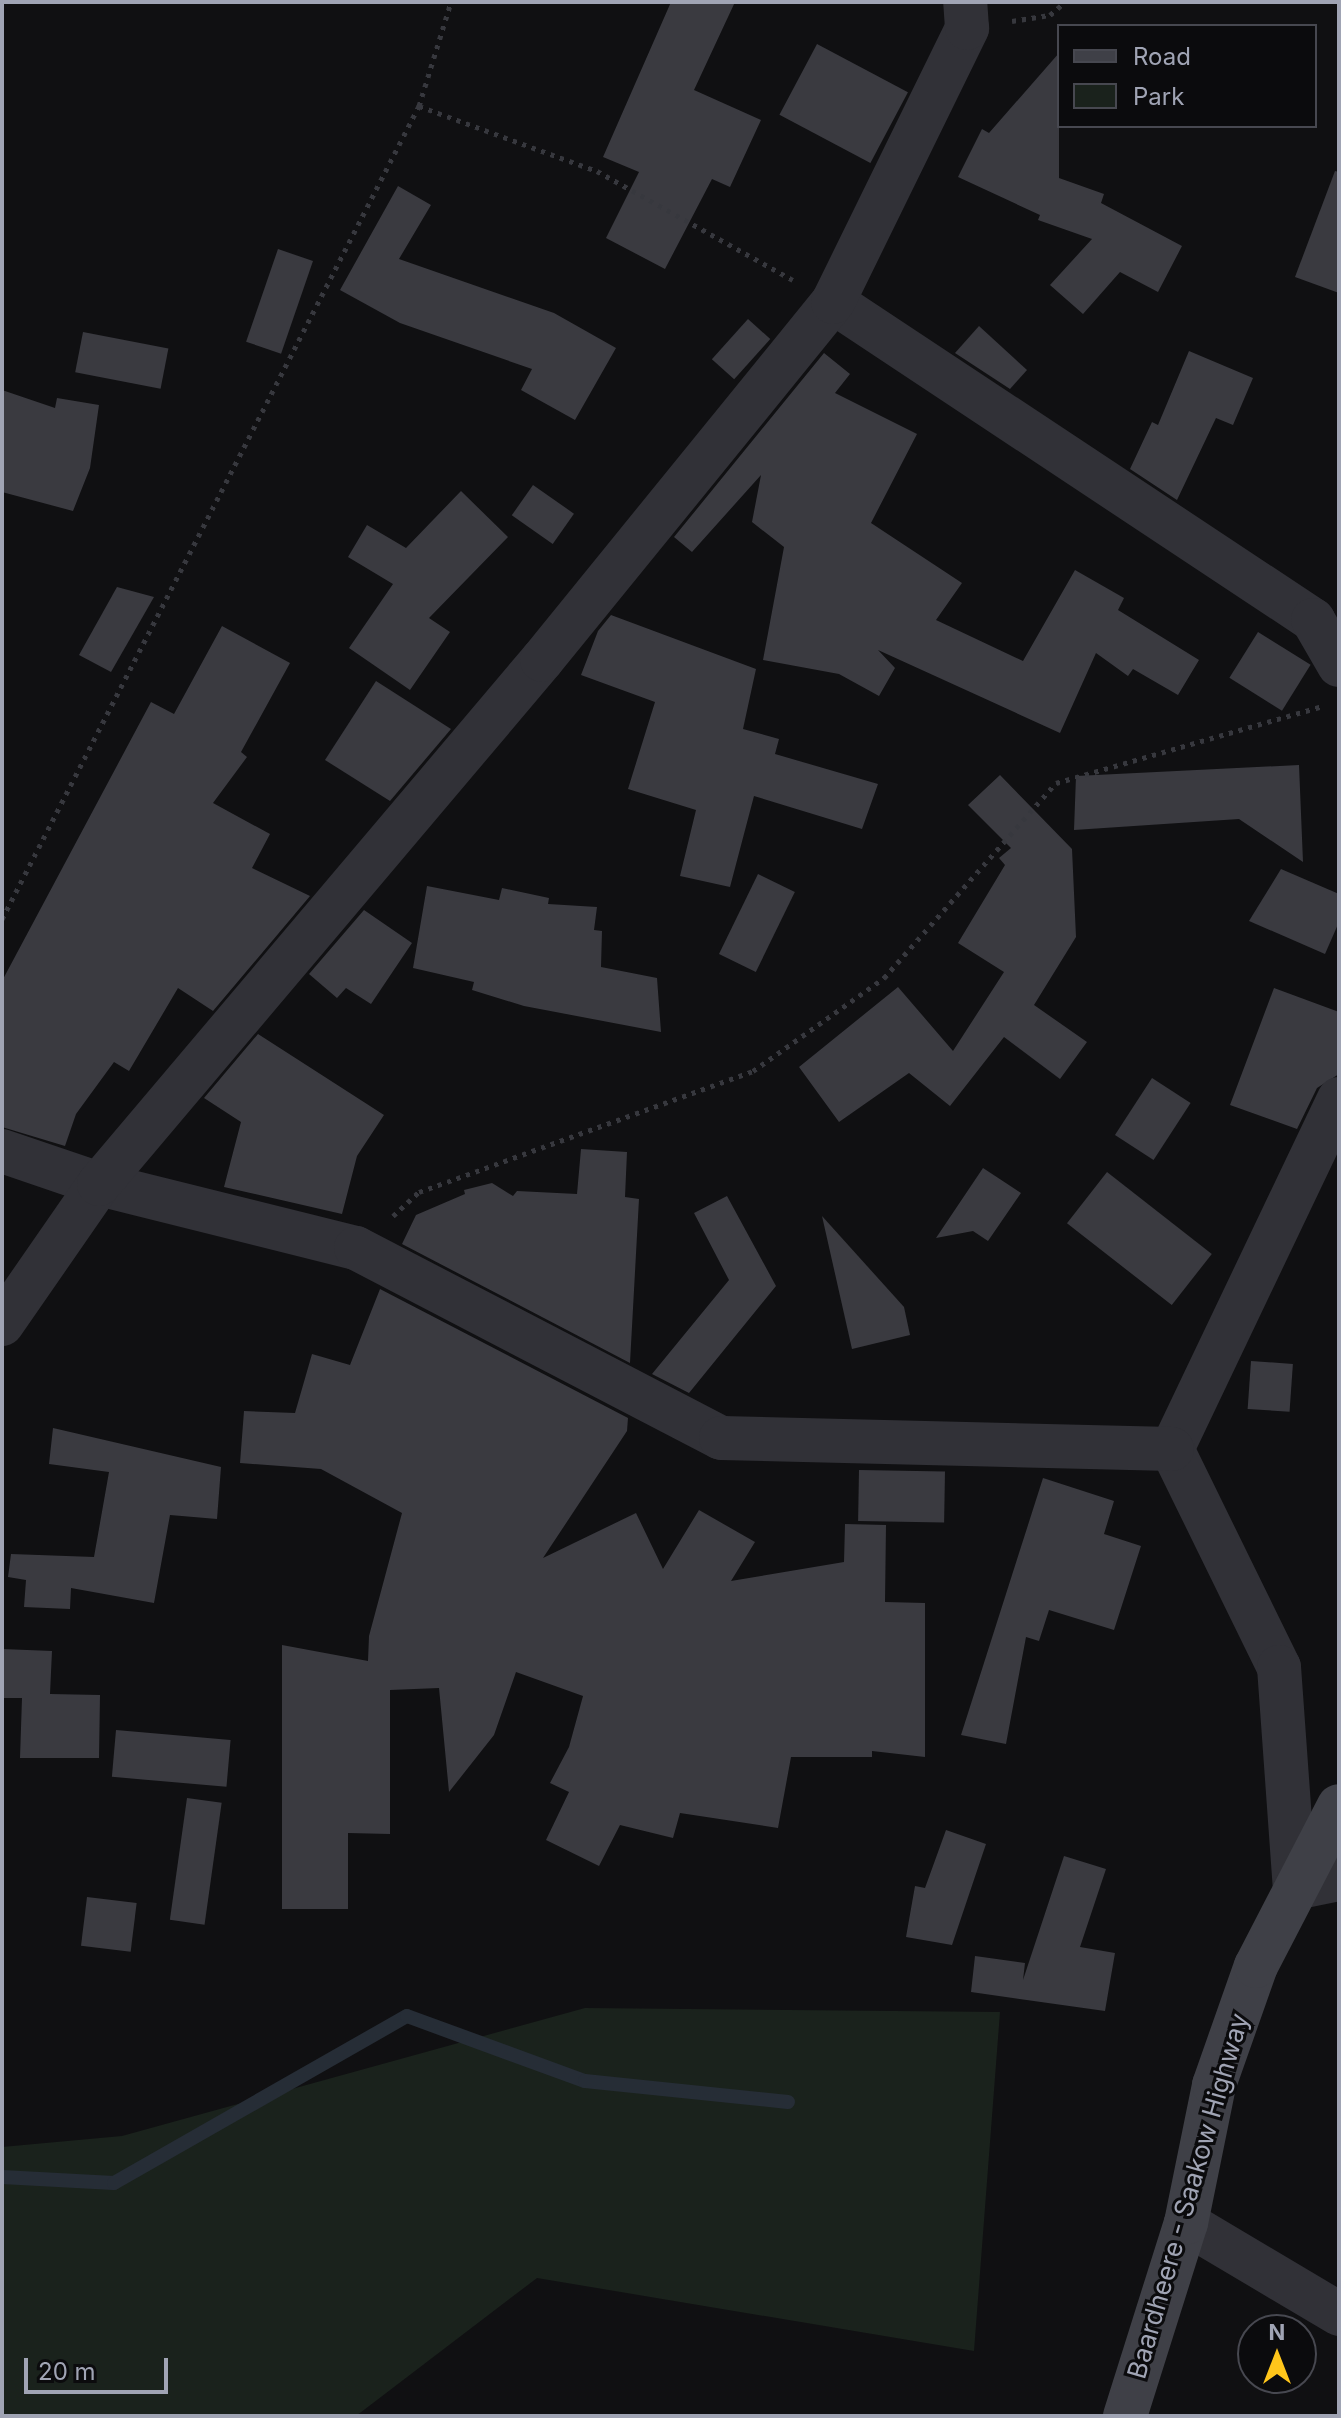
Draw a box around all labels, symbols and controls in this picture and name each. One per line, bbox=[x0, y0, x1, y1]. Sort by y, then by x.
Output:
legend bbox=[1057, 24, 1317, 128]
text: Road bbox=[1133, 42, 1191, 71]
text: Park bbox=[1133, 82, 1184, 111]
street label: Baardheere - Saakow Highway bbox=[1121, 2010, 1255, 2382]
north arrow bbox=[1237, 2314, 1317, 2394]
text: N bbox=[1269, 2319, 1285, 2345]
scale bar bbox=[28, 2342, 172, 2392]
text: 20 m bbox=[38, 2357, 96, 2386]

